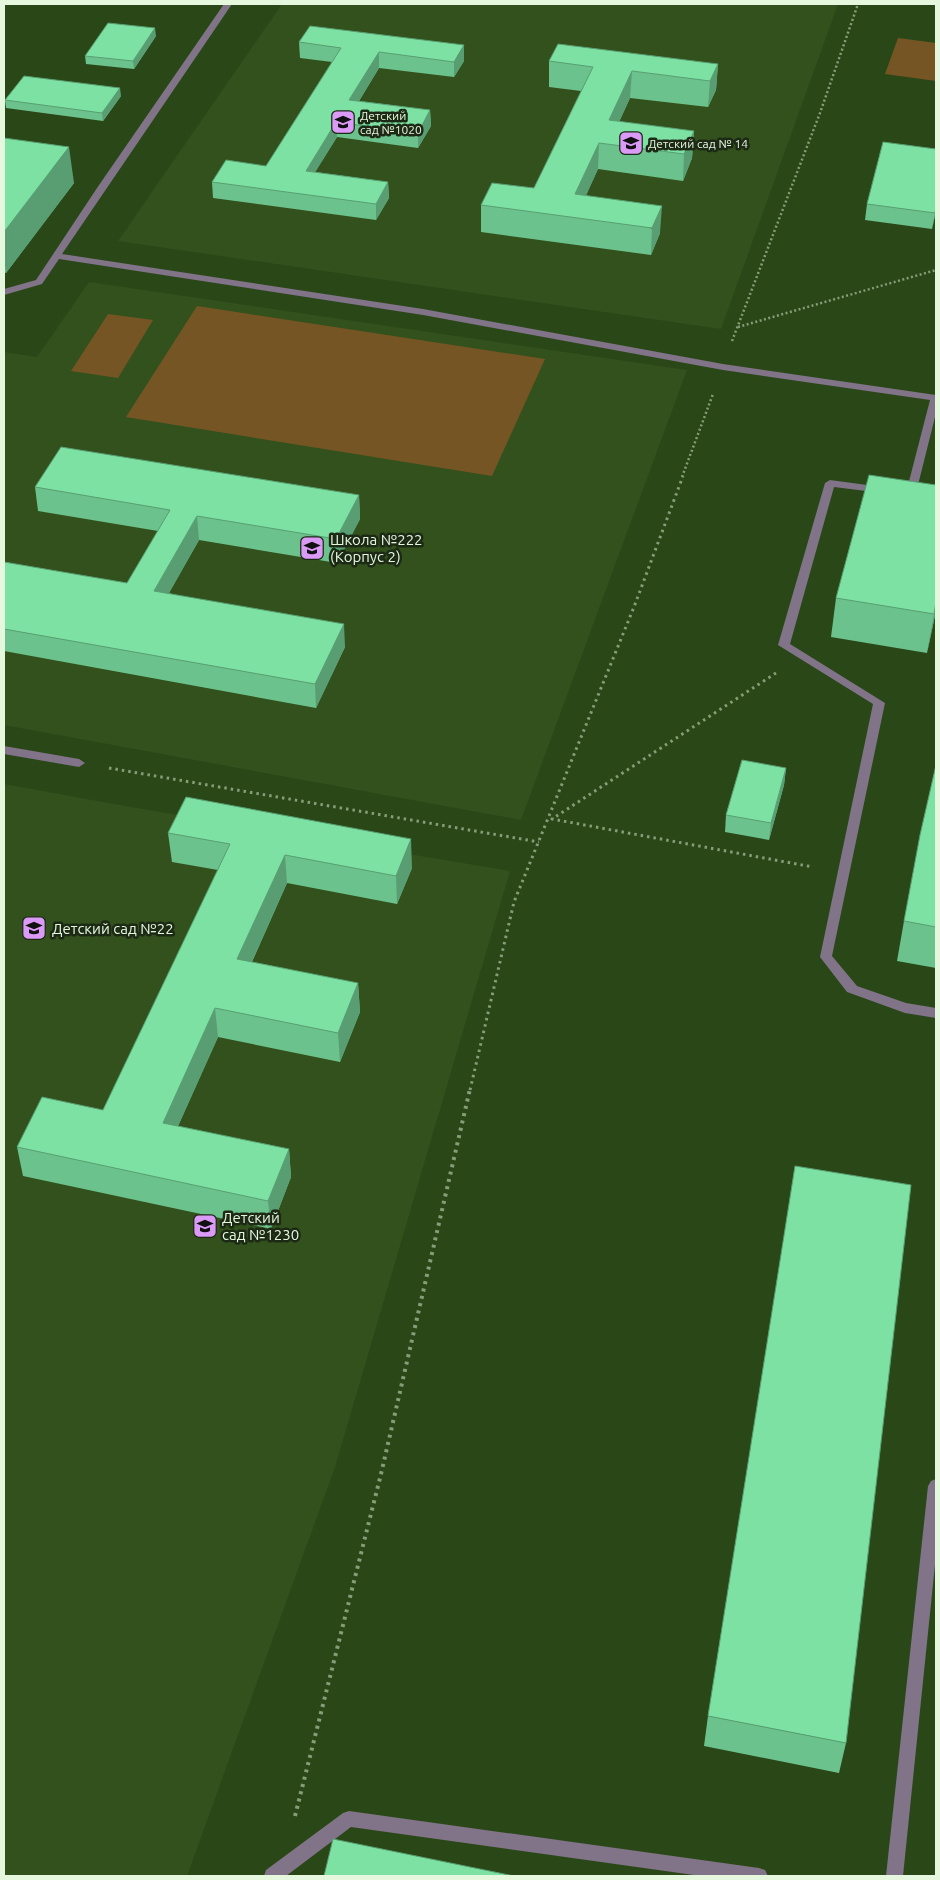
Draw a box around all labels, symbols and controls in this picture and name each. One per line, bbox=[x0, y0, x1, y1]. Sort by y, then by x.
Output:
school or university icon: Детский сад №1020 bbox=[330, 109, 356, 135]
place label: Детский сад №1020 bbox=[360, 109, 422, 136]
school or university icon: Детский сад № 14 bbox=[618, 130, 644, 156]
place label: Детский сад № 14 bbox=[648, 137, 748, 150]
place label: Школа №222 (Корпус 2) bbox=[330, 531, 423, 565]
school or university icon: Школа №222 (Корпус 2) bbox=[299, 535, 325, 561]
school or university icon: Детский сад №22 bbox=[21, 915, 47, 941]
place label: Детский сад №22 bbox=[52, 920, 174, 937]
place label: Детский сад №1230 bbox=[222, 1209, 299, 1243]
school or university icon: Детский сад №1230 bbox=[192, 1213, 218, 1239]

